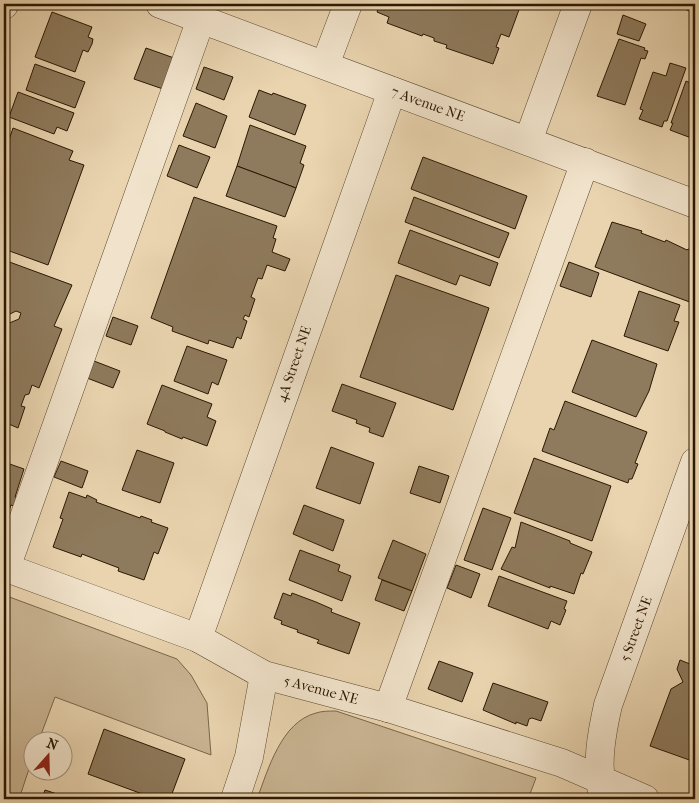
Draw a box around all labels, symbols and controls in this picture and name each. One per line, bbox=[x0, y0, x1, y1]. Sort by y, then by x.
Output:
street label: 7 Avenue NE bbox=[389, 83, 468, 125]
street label: 4A Street NE bbox=[273, 323, 315, 404]
street label: 5 Street NE bbox=[616, 594, 656, 664]
street label: 5 Avenue NE bbox=[282, 672, 361, 708]
north arrow bbox=[22, 730, 72, 780]
text: N bbox=[44, 734, 61, 754]

